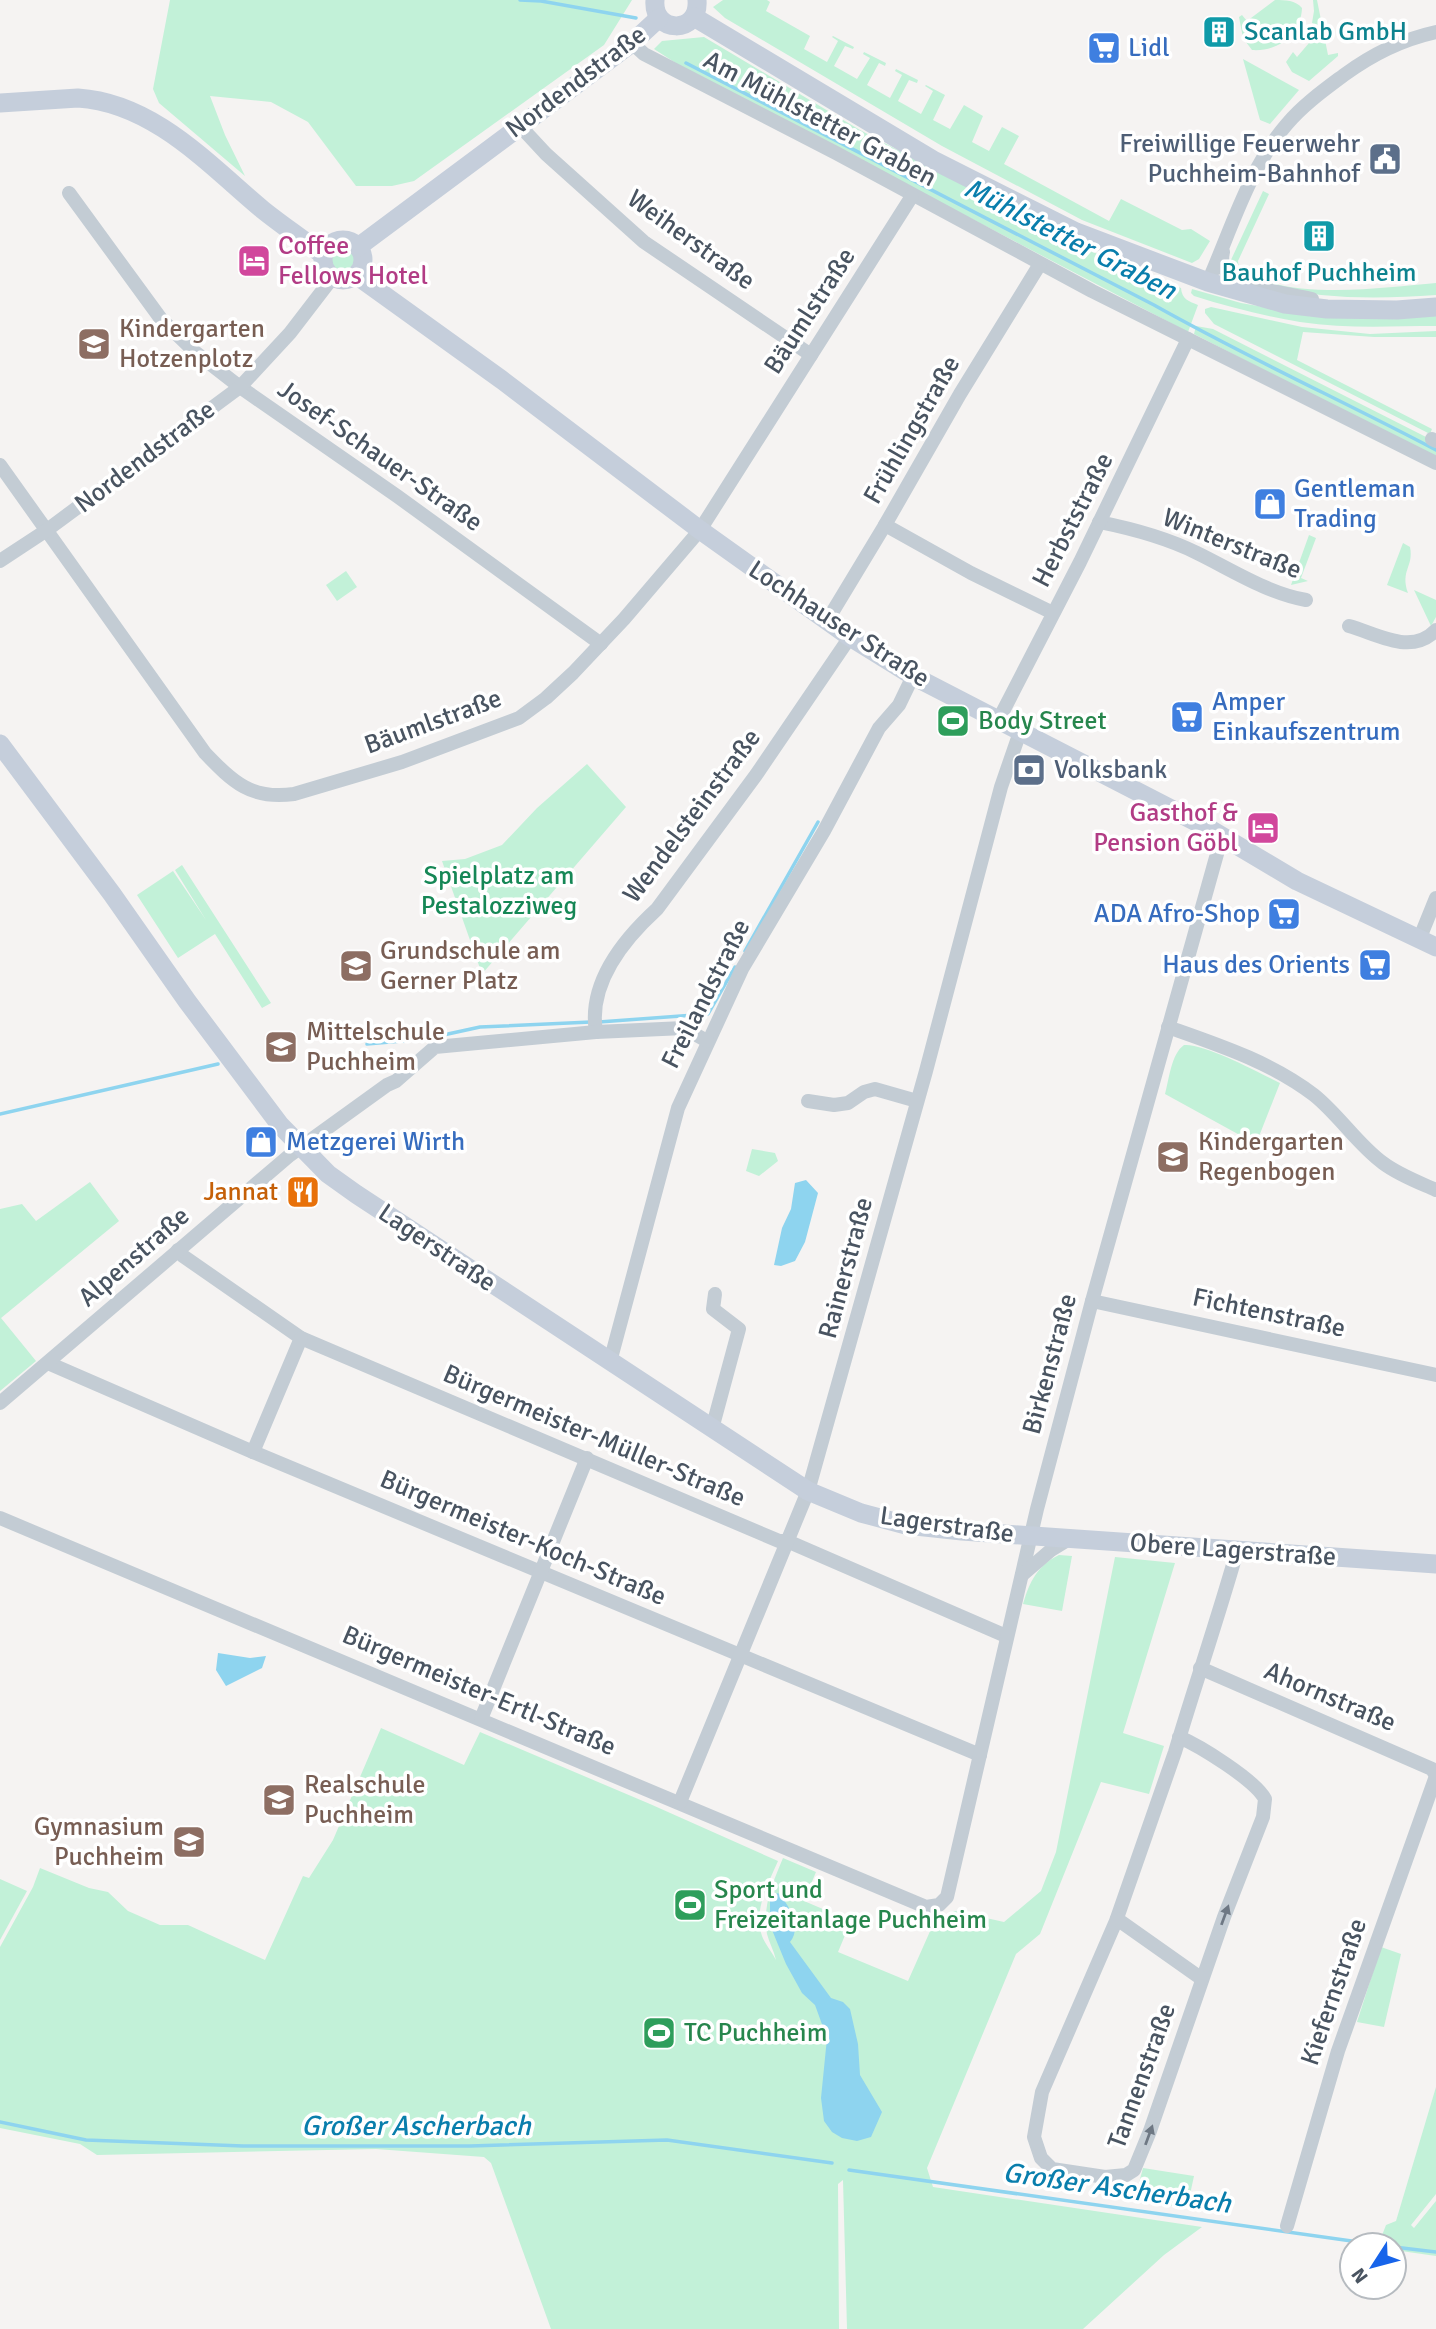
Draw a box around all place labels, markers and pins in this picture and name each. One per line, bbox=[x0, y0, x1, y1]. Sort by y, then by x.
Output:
building icon: Scanlab GmbH bbox=[1200, 13, 1238, 51]
place label: Scanlab GmbH bbox=[1244, 16, 1407, 48]
supermarket icon: Lidl bbox=[1085, 29, 1123, 67]
place label: Lidl bbox=[1128, 32, 1170, 64]
place label: Freiwillige Feuerwehr Puchheim-Bahnhof bbox=[1119, 128, 1361, 190]
public building icon: Freiwillige Feuerwehr Puchheim-Bahnhof bbox=[1366, 140, 1404, 178]
building icon: Bauhof Puchheim bbox=[1300, 217, 1338, 255]
place label: Coffee Fellows Hotel bbox=[278, 230, 428, 292]
hotel icon: Coffee Fellows Hotel bbox=[235, 242, 273, 280]
place label: Bauhof Puchheim bbox=[1222, 257, 1417, 289]
place label: Kindergarten Hotzenplotz bbox=[119, 313, 265, 375]
school or university icon: Kindergarten Hotzenplotz bbox=[75, 325, 113, 363]
place label: Gentleman Trading bbox=[1294, 473, 1416, 535]
shop icon: Gentleman Trading bbox=[1251, 485, 1289, 523]
place label: Amper Einkaufszentrum bbox=[1212, 686, 1401, 748]
supermarket icon: Amper Einkaufszentrum bbox=[1168, 698, 1206, 736]
sports icon: Body Street bbox=[934, 702, 972, 740]
place label: Body Street bbox=[978, 705, 1107, 737]
bank icon: Volksbank bbox=[1010, 751, 1048, 789]
place label: Volksbank bbox=[1054, 754, 1167, 786]
place label: Gasthof & Pension Göbl bbox=[1093, 797, 1238, 859]
hotel icon: Gasthof & Pension Göbl bbox=[1244, 809, 1282, 847]
supermarket icon: ADA Afro-Shop bbox=[1265, 895, 1303, 933]
place label: ADA Afro-Shop bbox=[1094, 898, 1260, 930]
place label: Grundschule am Gerner Platz bbox=[380, 935, 561, 997]
supermarket icon: Haus des Orients bbox=[1356, 946, 1394, 984]
school or university icon: Grundschule am Gerner Platz bbox=[337, 947, 375, 985]
place label: Haus des Orients bbox=[1162, 949, 1350, 981]
place label: Mittelschule Puchheim bbox=[306, 1016, 445, 1078]
school or university icon: Mittelschule Puchheim bbox=[262, 1028, 300, 1066]
shop icon: Metzgerei Wirth bbox=[242, 1123, 280, 1161]
place label: Metzgerei Wirth bbox=[286, 1126, 465, 1158]
place label: Kindergarten Regenbogen bbox=[1198, 1126, 1344, 1188]
school or university icon: Kindergarten Regenbogen bbox=[1154, 1138, 1192, 1176]
restaurant icon: Jannat bbox=[284, 1173, 322, 1211]
place label: Jannat bbox=[203, 1176, 278, 1208]
place label: Realschule Puchheim bbox=[304, 1769, 426, 1831]
school or university icon: Realschule Puchheim bbox=[260, 1781, 298, 1819]
place label: Gymnasium Puchheim bbox=[34, 1811, 164, 1873]
school or university icon: Gymnasium Puchheim bbox=[170, 1823, 208, 1861]
place label: Sport und Freizeitanlage Puchheim bbox=[714, 1874, 987, 1936]
sports icon: Sport und Freizeitanlage Puchheim bbox=[671, 1886, 709, 1924]
sports icon: TC Puchheim bbox=[640, 2014, 678, 2052]
place label: TC Puchheim bbox=[684, 2017, 827, 2049]

